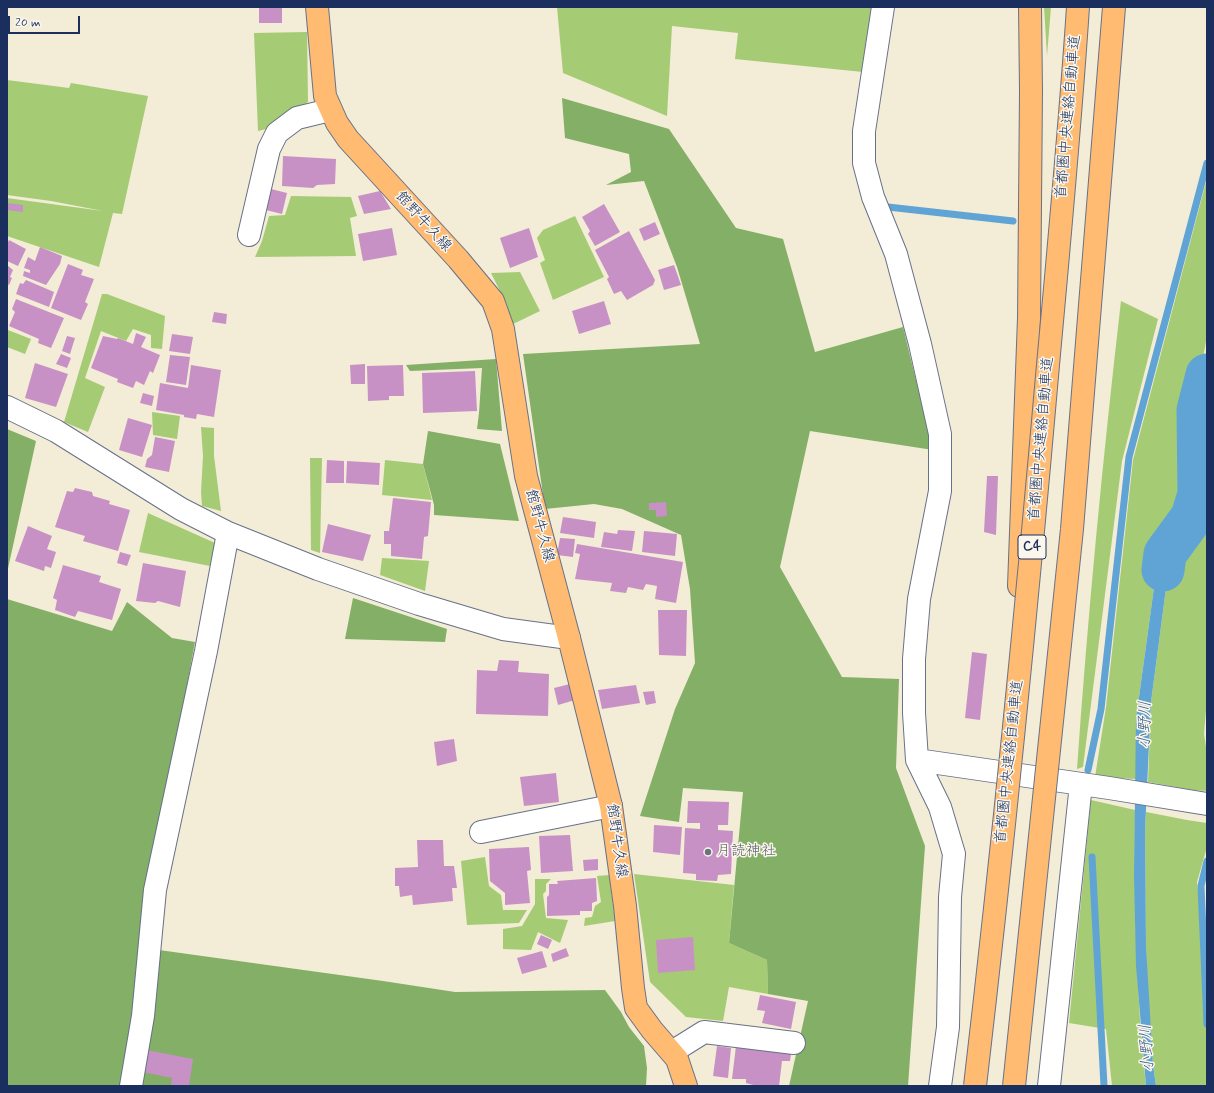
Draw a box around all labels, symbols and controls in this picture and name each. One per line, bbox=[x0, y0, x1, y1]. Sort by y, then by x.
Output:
scale bar bbox=[10, 8, 82, 34]
text: 20 m bbox=[15, 15, 41, 31]
street label: 首都圏中央連絡自動車道 bbox=[1053, 34, 1085, 200]
street label: 館野牛久線 bbox=[391, 188, 455, 256]
street label: 首都圏中央連絡自動車道 bbox=[1026, 356, 1058, 522]
street label: 館野牛久線 bbox=[521, 487, 557, 565]
road number: C4 bbox=[1018, 535, 1046, 559]
street label: 首都圏中央連絡自動車道 bbox=[992, 679, 1028, 845]
water label: 小野川 bbox=[1136, 701, 1156, 749]
street label: 館野牛久線 bbox=[602, 803, 630, 879]
place label: 月読神社 bbox=[716, 843, 776, 861]
marker: 月読神社 bbox=[703, 847, 713, 857]
water label: 小野川 bbox=[1137, 1023, 1159, 1073]

